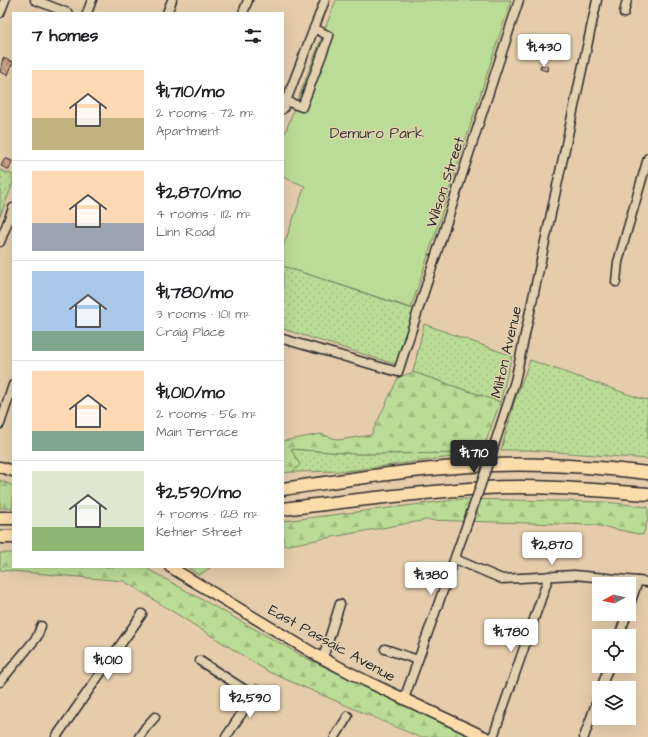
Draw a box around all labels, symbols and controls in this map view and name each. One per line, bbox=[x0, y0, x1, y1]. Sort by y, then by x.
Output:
text: 7 homes bbox=[32, 24, 98, 48]
icon: filters bbox=[242, 25, 264, 47]
pin: $1,430 bbox=[511, 34, 577, 68]
text: $1,430 bbox=[527, 38, 561, 56]
text: $1,710/mo bbox=[156, 80, 225, 104]
icon: home bbox=[64, 86, 112, 134]
text: 2 rooms · 72 m² bbox=[156, 104, 255, 122]
text: Apartment bbox=[156, 122, 220, 140]
park label: Demuro Park bbox=[330, 123, 424, 144]
street label: Wilson Street bbox=[421, 134, 470, 230]
text: $2,870/mo bbox=[156, 181, 241, 205]
icon: home bbox=[64, 187, 112, 235]
text: 4 rooms · 112 m² bbox=[156, 205, 252, 223]
text: Linn Road bbox=[156, 223, 215, 241]
text: $1,780/mo bbox=[156, 281, 233, 305]
icon: home bbox=[64, 287, 112, 335]
street label: Milton Avenue bbox=[486, 304, 527, 400]
text: 3 rooms · 101 m² bbox=[156, 305, 250, 323]
text: Craig Place bbox=[156, 323, 225, 341]
text: $1,010/mo bbox=[156, 381, 225, 405]
icon: home bbox=[64, 387, 112, 435]
text: 2 rooms · 56 m² bbox=[156, 405, 257, 423]
text: Main Terrace bbox=[156, 423, 238, 441]
pin: $1,710 bbox=[441, 440, 507, 474]
text: $1,710 bbox=[459, 444, 489, 462]
text: $2,590/mo bbox=[156, 481, 241, 505]
icon: home bbox=[64, 487, 112, 535]
text: 4 rooms · 128 m² bbox=[156, 505, 258, 523]
text: Ketner Street bbox=[156, 523, 242, 541]
pin: $2,870 bbox=[519, 532, 585, 566]
text: $2,870 bbox=[531, 536, 573, 554]
pin: $1,380 bbox=[398, 562, 464, 596]
text: $1,380 bbox=[414, 566, 448, 584]
north arrow bbox=[592, 577, 636, 621]
map controls bbox=[592, 577, 636, 725]
street label: East Passaic Avenue bbox=[264, 600, 399, 687]
pin: $1,780 bbox=[478, 619, 544, 653]
text: $1,780 bbox=[493, 623, 529, 641]
button: locate bbox=[592, 629, 636, 673]
pin: $1,010 bbox=[75, 647, 141, 681]
text: $1,010 bbox=[93, 651, 123, 669]
button: layers bbox=[592, 681, 636, 725]
pin: $2,590 bbox=[217, 685, 283, 719]
text: $2,590 bbox=[229, 689, 271, 707]

